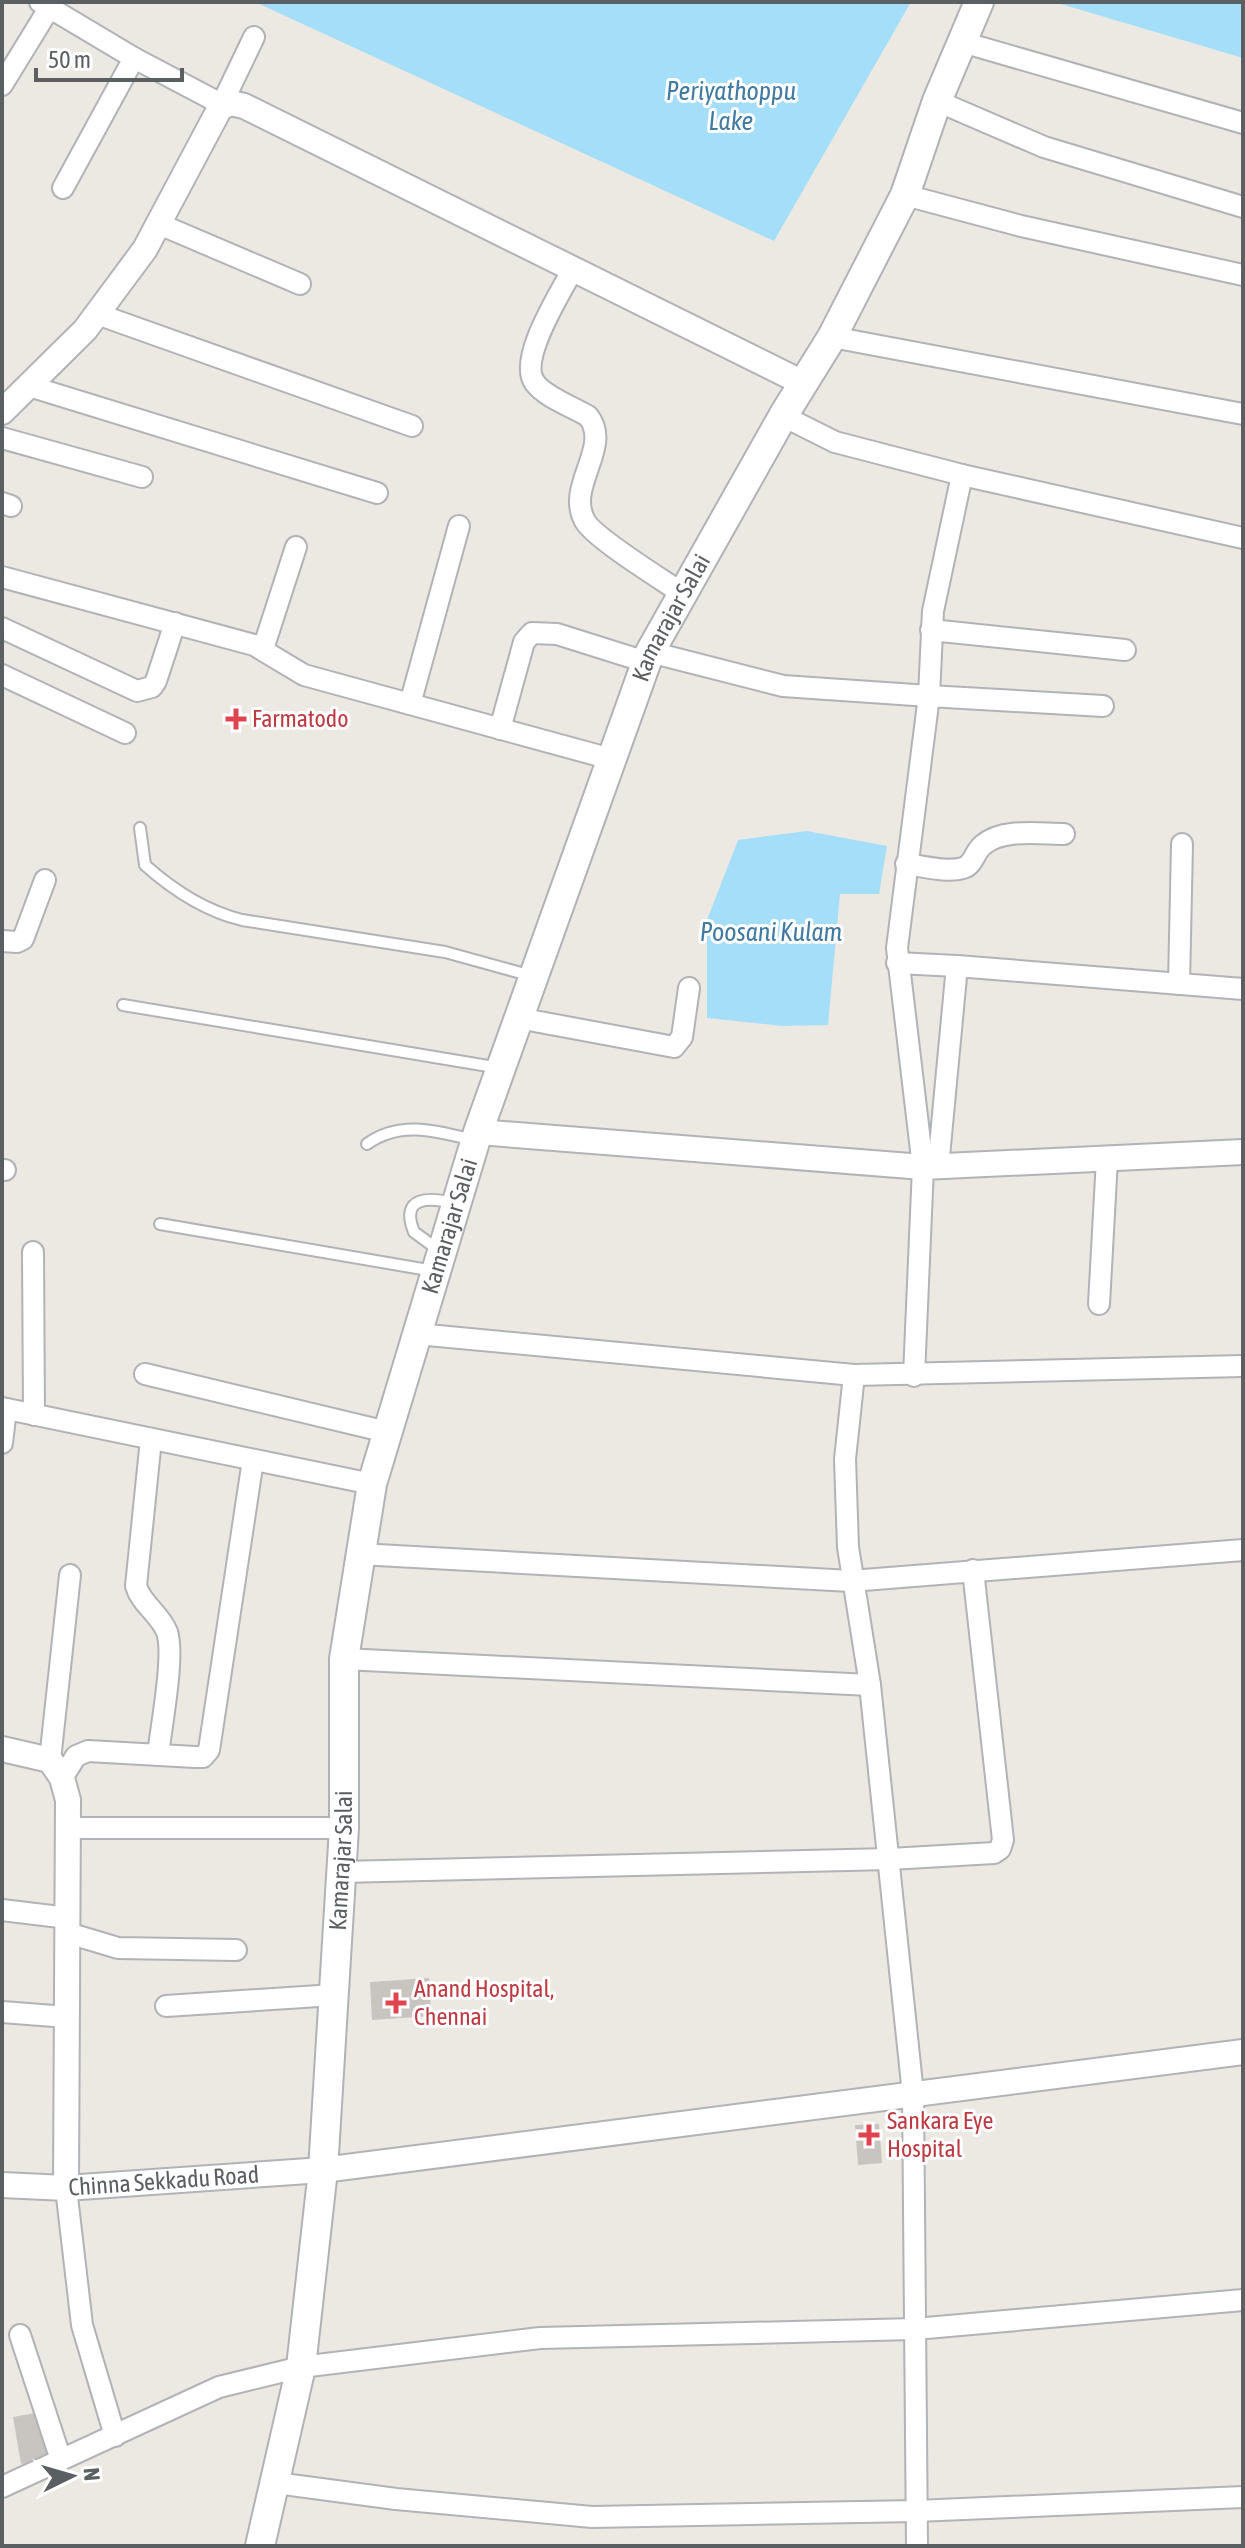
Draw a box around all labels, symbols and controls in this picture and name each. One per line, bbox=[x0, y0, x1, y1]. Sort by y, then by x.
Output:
scale bar bbox=[36, 32, 182, 82]
text: 50 m bbox=[48, 46, 91, 73]
water label: Periyathoppu Lake bbox=[666, 76, 796, 136]
street label: Kamarajar Salai bbox=[627, 549, 715, 685]
place label: Farmatodo bbox=[252, 705, 348, 732]
marker: Farmatodo bbox=[227, 710, 245, 728]
water label: Poosani Kulam bbox=[700, 917, 843, 947]
street label: Kamarajar Salai bbox=[416, 1155, 482, 1297]
street label: Kamarajar Salai bbox=[324, 1790, 357, 1931]
place label: Anand Hospital, Chennai bbox=[414, 1975, 554, 2030]
marker: Anand Hospital, Chennai bbox=[385, 1992, 407, 2014]
place label: Sankara Eye Hospital bbox=[887, 2107, 993, 2162]
marker: Sankara Eye Hospital bbox=[858, 2124, 880, 2146]
street label: Chinna Sekkadu Road bbox=[67, 2161, 260, 2201]
north arrow bbox=[32, 2436, 112, 2516]
text: N bbox=[78, 2467, 105, 2482]

